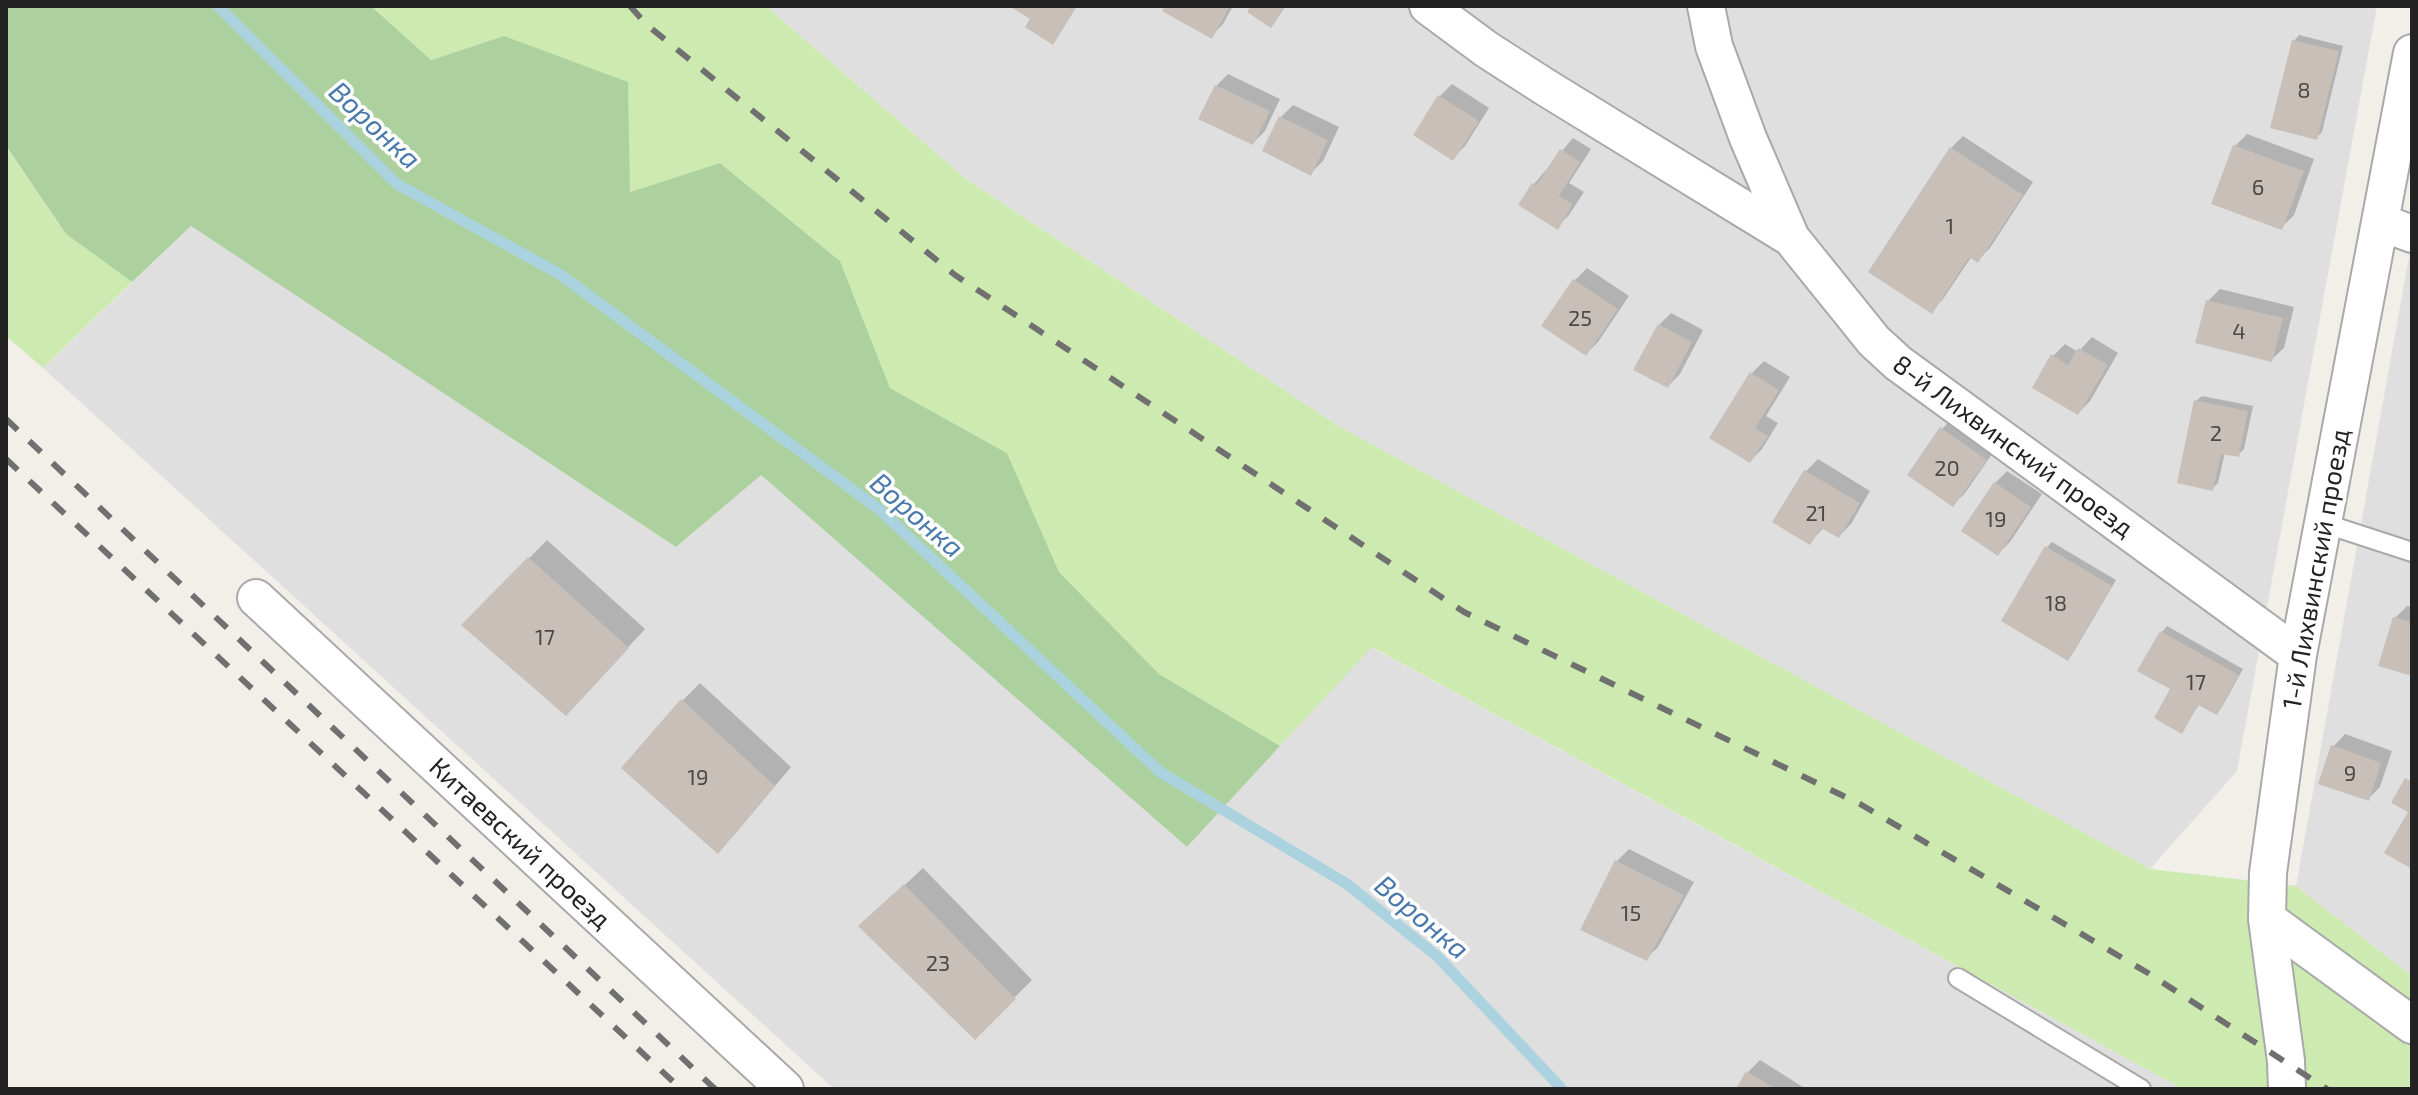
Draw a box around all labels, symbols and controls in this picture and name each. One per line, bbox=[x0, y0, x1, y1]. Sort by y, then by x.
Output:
water label: Воронка bbox=[323, 74, 428, 175]
house number: 8 bbox=[2297, 76, 2311, 102]
house number: 6 bbox=[2252, 173, 2264, 199]
house number: 1 bbox=[1946, 212, 1954, 238]
house number: 25 bbox=[1568, 304, 1592, 330]
house number: 4 bbox=[2232, 317, 2246, 343]
street label: 8-й Лихвинский проезд bbox=[1888, 347, 2140, 542]
house number: 2 bbox=[2210, 419, 2222, 445]
street label: 1-й Лихвинский проезд bbox=[2275, 426, 2354, 711]
house number: 20 bbox=[1934, 454, 1960, 480]
water label: Воронка bbox=[864, 465, 971, 564]
house number: 21 bbox=[1805, 499, 1827, 525]
house number: 19 bbox=[1985, 505, 2007, 531]
house number: 18 bbox=[2045, 589, 2067, 615]
house number: 17 bbox=[535, 623, 555, 649]
house number: 17 bbox=[2186, 668, 2206, 694]
street label: Китаевский проезд bbox=[424, 750, 618, 934]
house number: 9 bbox=[2344, 759, 2356, 785]
house number: 19 bbox=[687, 763, 709, 789]
water label: Воронка bbox=[1369, 867, 1477, 965]
house number: 15 bbox=[1621, 899, 1641, 925]
house number: 23 bbox=[926, 949, 950, 975]

